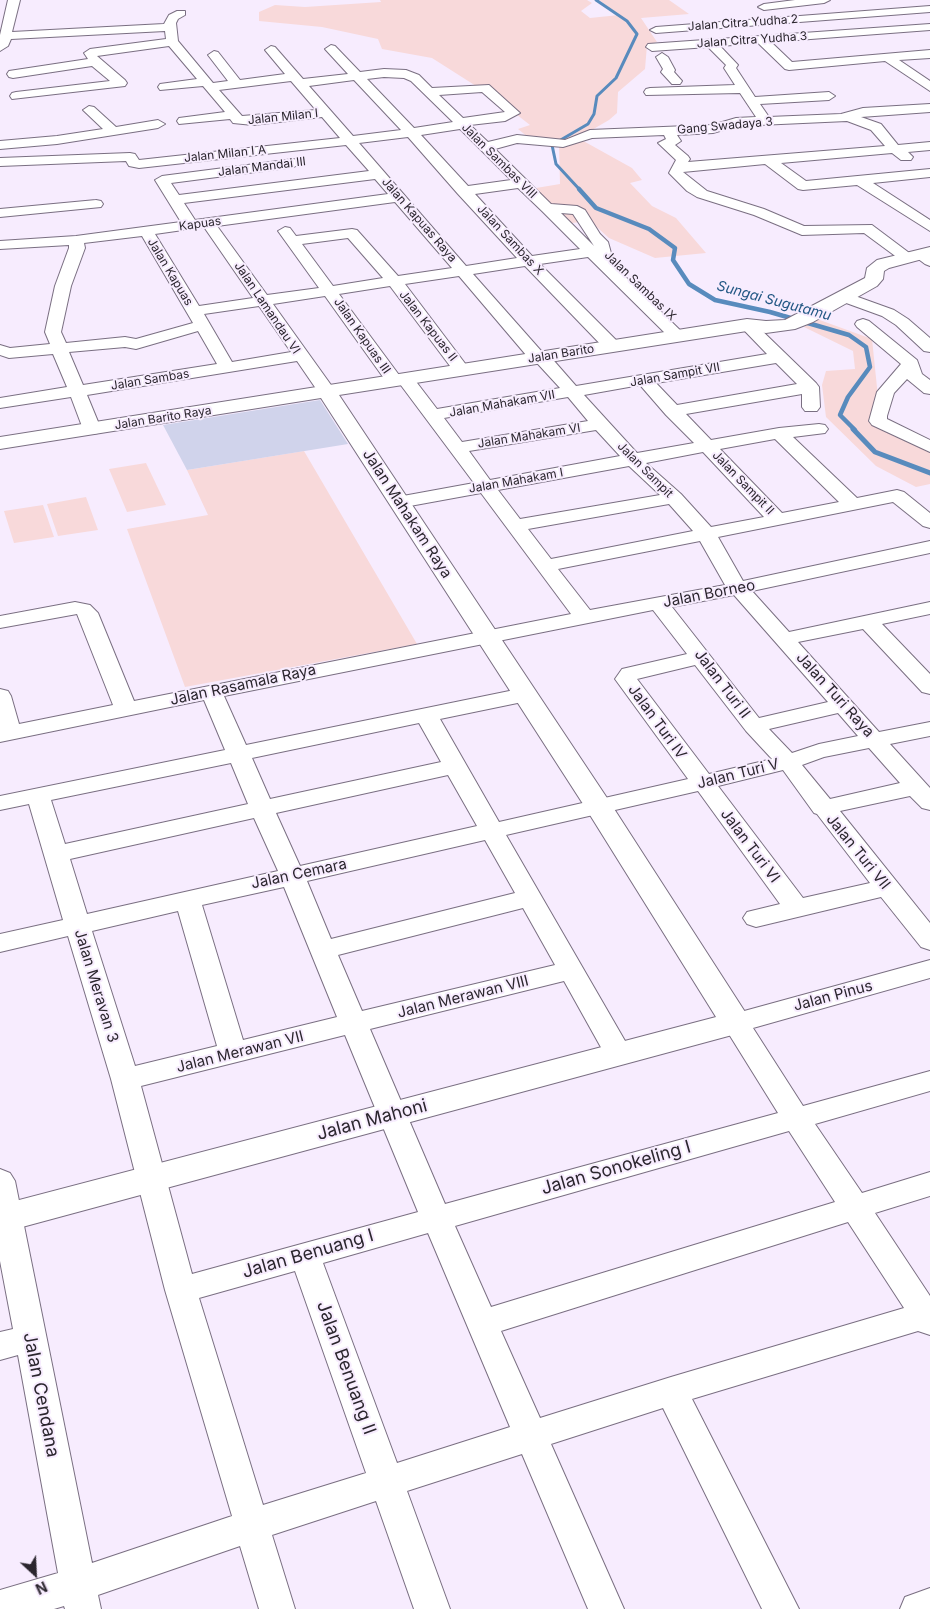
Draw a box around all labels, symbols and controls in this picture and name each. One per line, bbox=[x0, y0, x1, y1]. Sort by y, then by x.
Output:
street label: Jalan Citra Yudha 2 bbox=[687, 12, 799, 34]
street label: Jalan Citra Yudha 3 bbox=[696, 29, 808, 51]
street label: Jalan Milan I bbox=[247, 106, 319, 128]
street label: Gang Swadaya 3 bbox=[677, 115, 773, 137]
street label: Jalan Sambas VIII bbox=[458, 120, 540, 202]
street label: Jalan Milan I A bbox=[183, 143, 267, 165]
street label: Jalan Mandai III bbox=[217, 154, 307, 180]
street label: Jalan Kapuas Raya bbox=[378, 175, 460, 265]
street label: Jalan Sambas X bbox=[474, 202, 546, 278]
street label: Kapuas bbox=[178, 214, 222, 234]
street label: Jalan Kapuas bbox=[144, 236, 196, 308]
street label: Jalan Sambas IX bbox=[601, 248, 679, 324]
street label: Jalan Lamandau VI bbox=[231, 259, 303, 357]
water label: Sungai Sugutamu bbox=[715, 278, 833, 324]
street label: Jalan Kapuas II bbox=[396, 288, 460, 364]
street label: Jalan Kapuas III bbox=[331, 295, 393, 377]
street label: Jalan Barito bbox=[527, 342, 595, 366]
street label: Jalan Sampit VII bbox=[629, 360, 721, 390]
street label: Jalan Sambas bbox=[110, 367, 190, 393]
street label: Jalan Mahakam VII bbox=[448, 388, 556, 420]
street label: Jalan Barito Raya bbox=[114, 403, 212, 433]
street label: Jalan Mahakam VI bbox=[477, 421, 581, 451]
street label: Jalan Sampit bbox=[614, 439, 676, 501]
street label: Jalan Mahakam Raya bbox=[359, 446, 455, 582]
street label: Jalan Sampit II bbox=[709, 448, 777, 518]
street label: Jalan Mahakam I bbox=[468, 466, 564, 496]
street label: Jalan Borneo bbox=[661, 576, 757, 612]
street label: Jalan Turi II bbox=[690, 646, 754, 722]
street label: Jalan Turi Raya bbox=[792, 649, 878, 741]
street label: Jalan Rasamala Raya bbox=[168, 661, 318, 709]
street label: Jalan Turi IV bbox=[624, 681, 690, 763]
street label: Jalan Turi V bbox=[695, 755, 781, 793]
street label: Jalan Turi VI bbox=[716, 806, 784, 886]
street label: Jalan Turi VII bbox=[822, 811, 894, 893]
street label: Jalan Cemara bbox=[249, 855, 349, 893]
street label: Jalan Meravan 3 bbox=[70, 927, 122, 1045]
street label: Jalan Merawan VIII bbox=[395, 972, 531, 1022]
street label: Jalan Pinus bbox=[792, 977, 874, 1015]
street label: Jalan Merawan VII bbox=[174, 1027, 306, 1077]
street label: Jalan Mahoni bbox=[314, 1095, 430, 1145]
street label: Jalan Sonokeling I bbox=[539, 1136, 693, 1200]
street label: Jalan Benuang I bbox=[240, 1225, 376, 1283]
street label: Jalan Benuang II bbox=[312, 1298, 380, 1438]
street label: Jalan Cendana bbox=[18, 1331, 64, 1459]
north arrow bbox=[10, 1549, 60, 1599]
text: N bbox=[33, 1578, 50, 1598]

